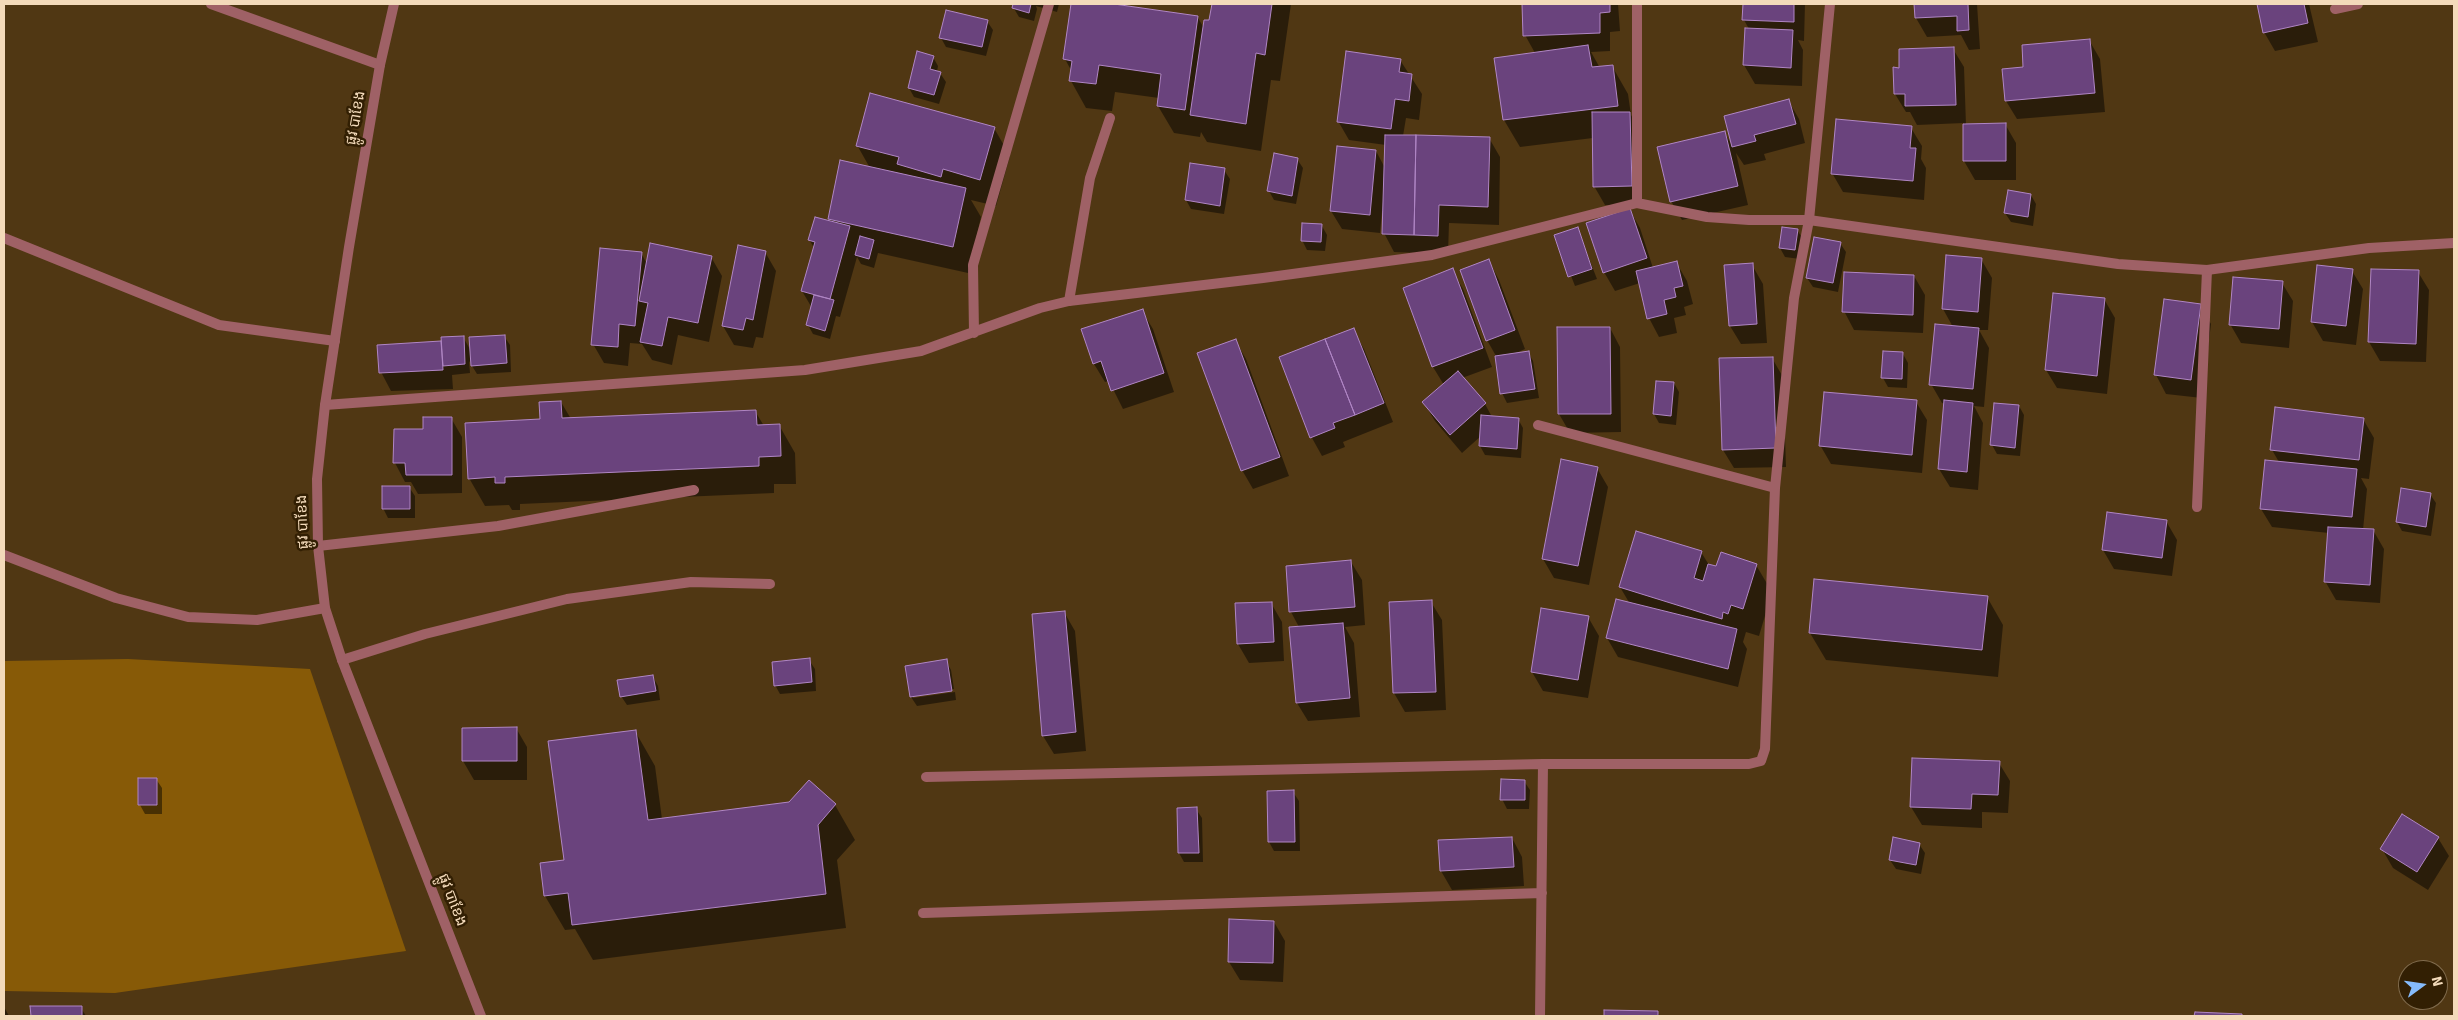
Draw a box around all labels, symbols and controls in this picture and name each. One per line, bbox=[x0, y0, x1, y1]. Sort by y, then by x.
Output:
street label: ផ្លូវ បាខែង bbox=[342, 89, 370, 147]
street label: ផ្លូវ បាខែង bbox=[293, 494, 313, 550]
street label: ផ្លូវ បាខែង bbox=[434, 871, 470, 929]
north arrow bbox=[2398, 960, 2448, 1010]
text: N bbox=[2428, 975, 2446, 988]

